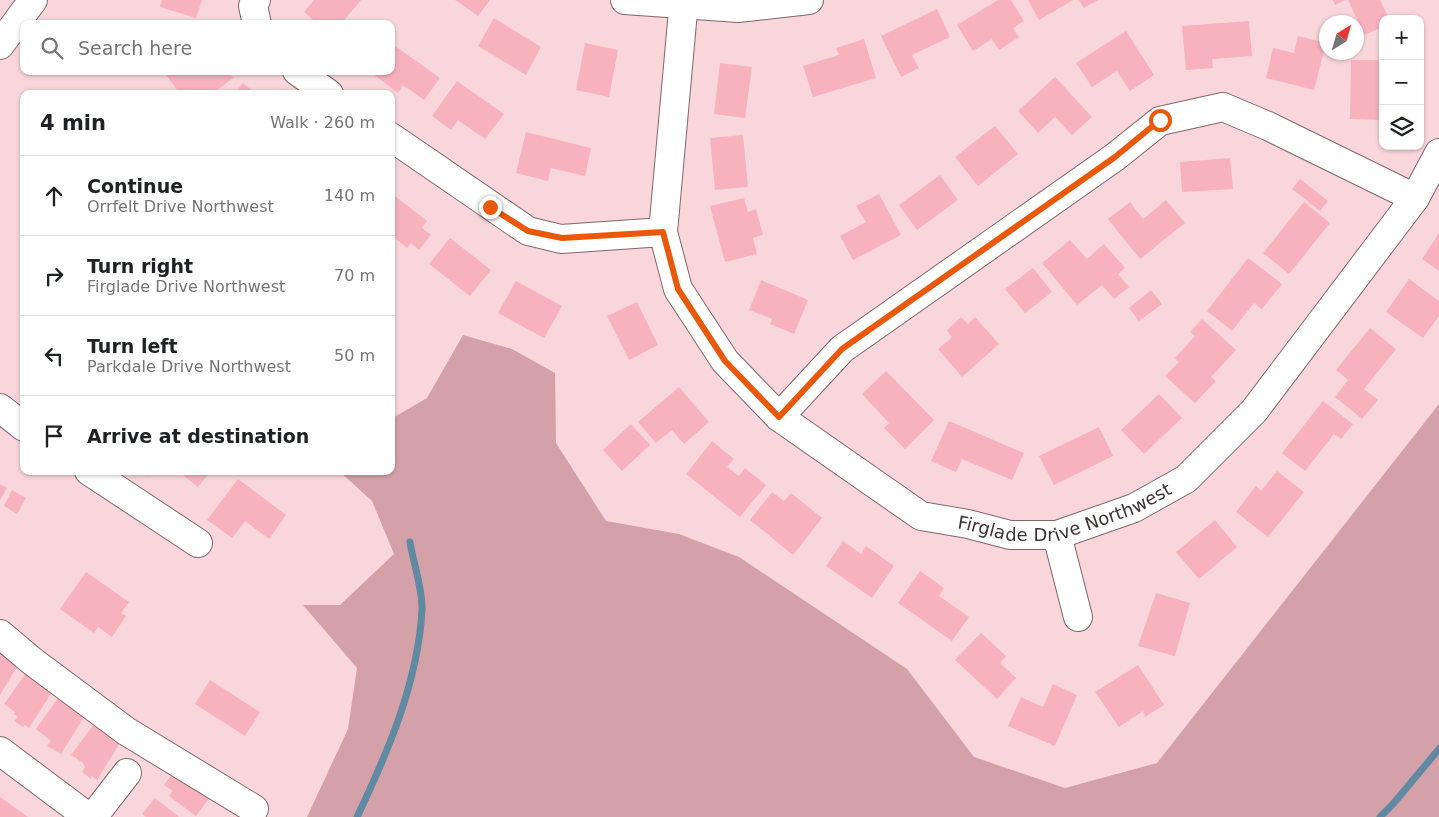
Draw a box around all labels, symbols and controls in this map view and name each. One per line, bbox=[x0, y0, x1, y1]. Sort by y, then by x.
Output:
north arrow bbox=[1319, 15, 1364, 60]
map controls bbox=[1379, 15, 1424, 150]
button: + bbox=[1379, 15, 1424, 60]
search box bbox=[20, 20, 395, 75]
icon: search bbox=[38, 34, 66, 62]
text: Search here bbox=[78, 37, 192, 59]
button: − bbox=[1379, 60, 1424, 105]
button: layers bbox=[1379, 105, 1424, 150]
route start bbox=[1149, 109, 1172, 132]
text: 4 min bbox=[40, 111, 106, 135]
text: Walk · 260 m bbox=[270, 113, 375, 132]
text: Continue bbox=[87, 175, 183, 197]
icon: ahead bbox=[40, 182, 68, 210]
text: 140 m bbox=[324, 186, 375, 205]
route end bbox=[479, 196, 502, 219]
text: Orrfelt Drive Northwest bbox=[87, 197, 274, 216]
text: Turn right bbox=[87, 255, 193, 277]
icon: right bbox=[40, 262, 68, 290]
text: 70 m bbox=[334, 266, 375, 285]
text: Firglade Drive Northwest bbox=[87, 277, 285, 296]
text: Turn left bbox=[87, 335, 178, 357]
icon: left bbox=[40, 342, 68, 370]
text: 50 m bbox=[334, 346, 375, 365]
text: Parkdale Drive Northwest bbox=[87, 357, 291, 376]
icon: arrive bbox=[40, 422, 68, 450]
text: Arrive at destination bbox=[87, 425, 309, 447]
street label: Firglade Drive Northwest bbox=[956, 478, 1175, 545]

